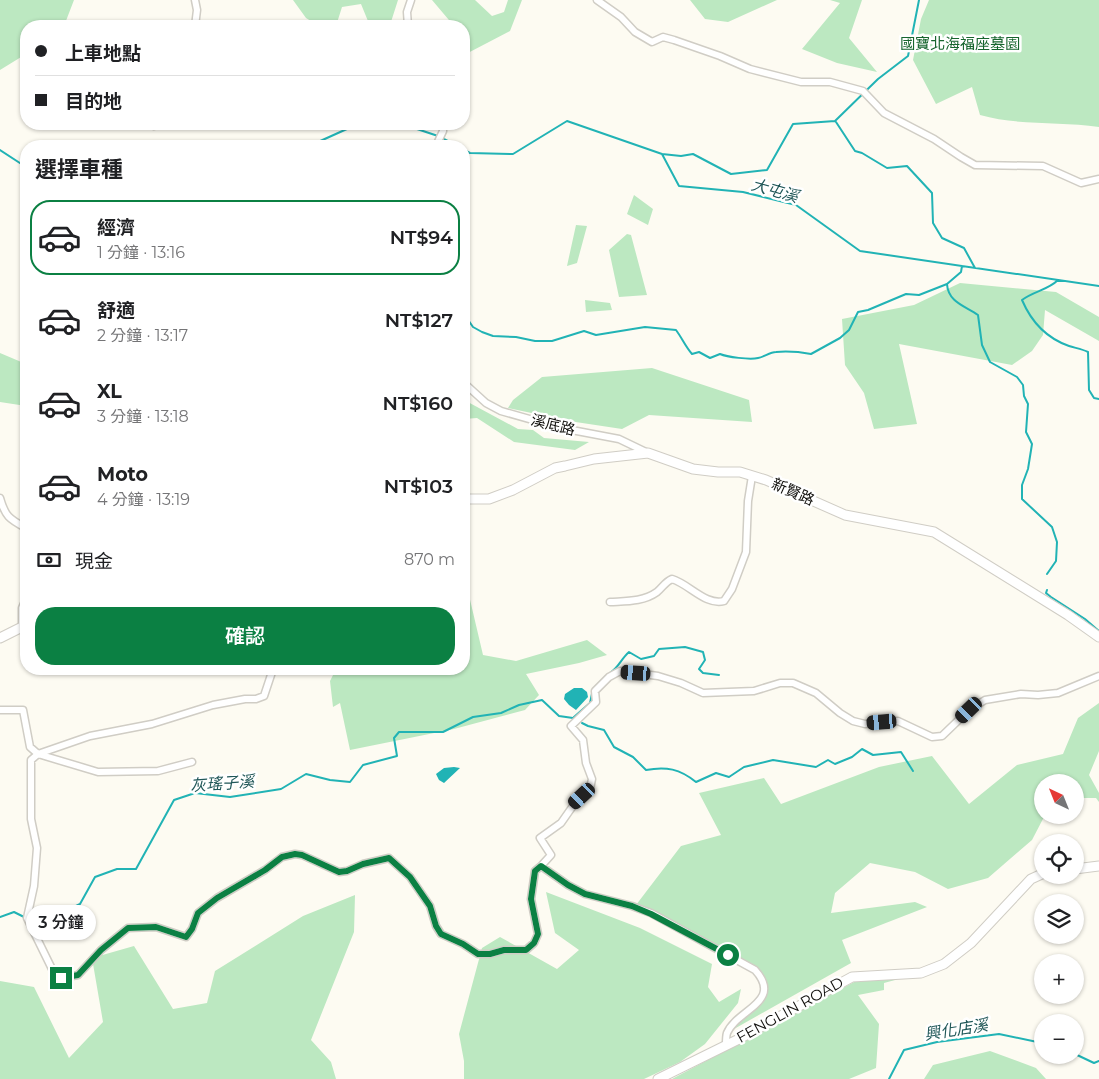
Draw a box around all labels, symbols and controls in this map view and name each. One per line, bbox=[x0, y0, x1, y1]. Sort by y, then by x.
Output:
park label: 國寶北海福座墓園 bbox=[900, 34, 1020, 53]
text: 上車地點 bbox=[65, 42, 141, 65]
text: 目的地 bbox=[65, 90, 122, 113]
text: 選擇車種 bbox=[35, 156, 123, 183]
water label: 大屯溪 bbox=[749, 175, 802, 207]
icon: car bbox=[37, 215, 82, 260]
text: 經濟 bbox=[97, 216, 135, 239]
text: NT$94 bbox=[390, 226, 453, 249]
text: 1 分鐘 · 13:16 bbox=[97, 243, 185, 262]
icon: car bbox=[37, 298, 82, 343]
text: 舒適 bbox=[97, 299, 135, 322]
text: NT$127 bbox=[385, 309, 453, 332]
text: 2 分鐘 · 13:17 bbox=[97, 326, 188, 345]
text: XL bbox=[97, 380, 122, 403]
icon: car bbox=[37, 381, 82, 426]
text: NT$160 bbox=[383, 392, 453, 415]
text: 3 分鐘 · 13:18 bbox=[97, 407, 189, 426]
street label: 溪底路 bbox=[529, 410, 577, 439]
text: Moto bbox=[97, 463, 148, 486]
icon: car bbox=[37, 464, 82, 509]
street label: 新賢路 bbox=[769, 474, 818, 509]
text: NT$103 bbox=[384, 475, 453, 498]
text: 4 分鐘 · 13:19 bbox=[97, 490, 190, 509]
icon: cash bbox=[35, 546, 63, 574]
text: 現金 bbox=[75, 550, 113, 573]
text: 870 m bbox=[404, 550, 455, 569]
button: 確認 bbox=[35, 607, 455, 665]
car bbox=[620, 664, 651, 682]
car bbox=[952, 694, 985, 726]
car bbox=[866, 713, 897, 731]
water label: 灰瑤子溪 bbox=[189, 772, 257, 795]
north arrow bbox=[1034, 774, 1084, 824]
map controls bbox=[1034, 774, 1084, 1064]
car bbox=[565, 780, 598, 812]
button: locate bbox=[1034, 834, 1084, 884]
button: layers bbox=[1034, 894, 1084, 944]
callout: 3 分鐘 bbox=[26, 906, 96, 940]
text: 3 分鐘 bbox=[38, 913, 84, 932]
route start bbox=[717, 944, 739, 966]
button: + bbox=[1034, 954, 1084, 1004]
route end bbox=[50, 967, 72, 989]
street label: FENGLIN ROAD bbox=[733, 972, 847, 1047]
button: − bbox=[1034, 1014, 1084, 1064]
water label: 興化店溪 bbox=[923, 1015, 991, 1044]

